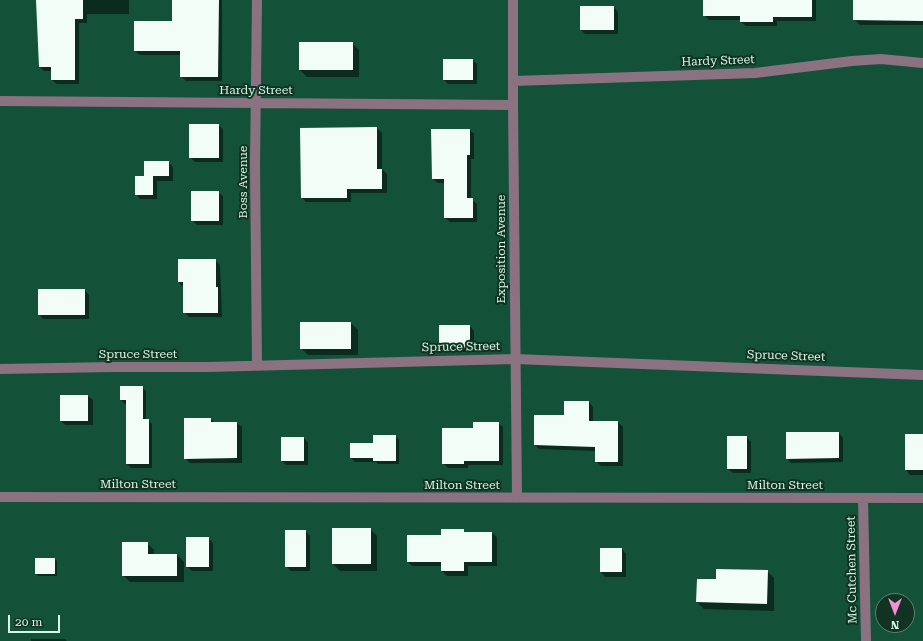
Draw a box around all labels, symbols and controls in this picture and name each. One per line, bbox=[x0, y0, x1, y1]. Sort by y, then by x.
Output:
street label: Hardy Street bbox=[681, 53, 755, 69]
street label: Hardy Street bbox=[219, 83, 293, 97]
street label: Boss Avenue bbox=[236, 146, 250, 218]
street label: Exposition Avenue bbox=[494, 195, 508, 303]
street label: Spruce Street bbox=[422, 339, 500, 355]
street label: Spruce Street bbox=[99, 347, 177, 361]
street label: Spruce Street bbox=[747, 347, 825, 365]
street label: Milton Street bbox=[100, 477, 176, 491]
street label: Milton Street bbox=[424, 478, 500, 492]
street label: Milton Street bbox=[747, 478, 823, 492]
street label: Mc Cutchen Street bbox=[844, 516, 860, 624]
north arrow bbox=[875, 593, 915, 633]
scale bar bbox=[10, 607, 62, 633]
text: 20 m bbox=[15, 615, 42, 629]
text: N bbox=[891, 618, 899, 631]

